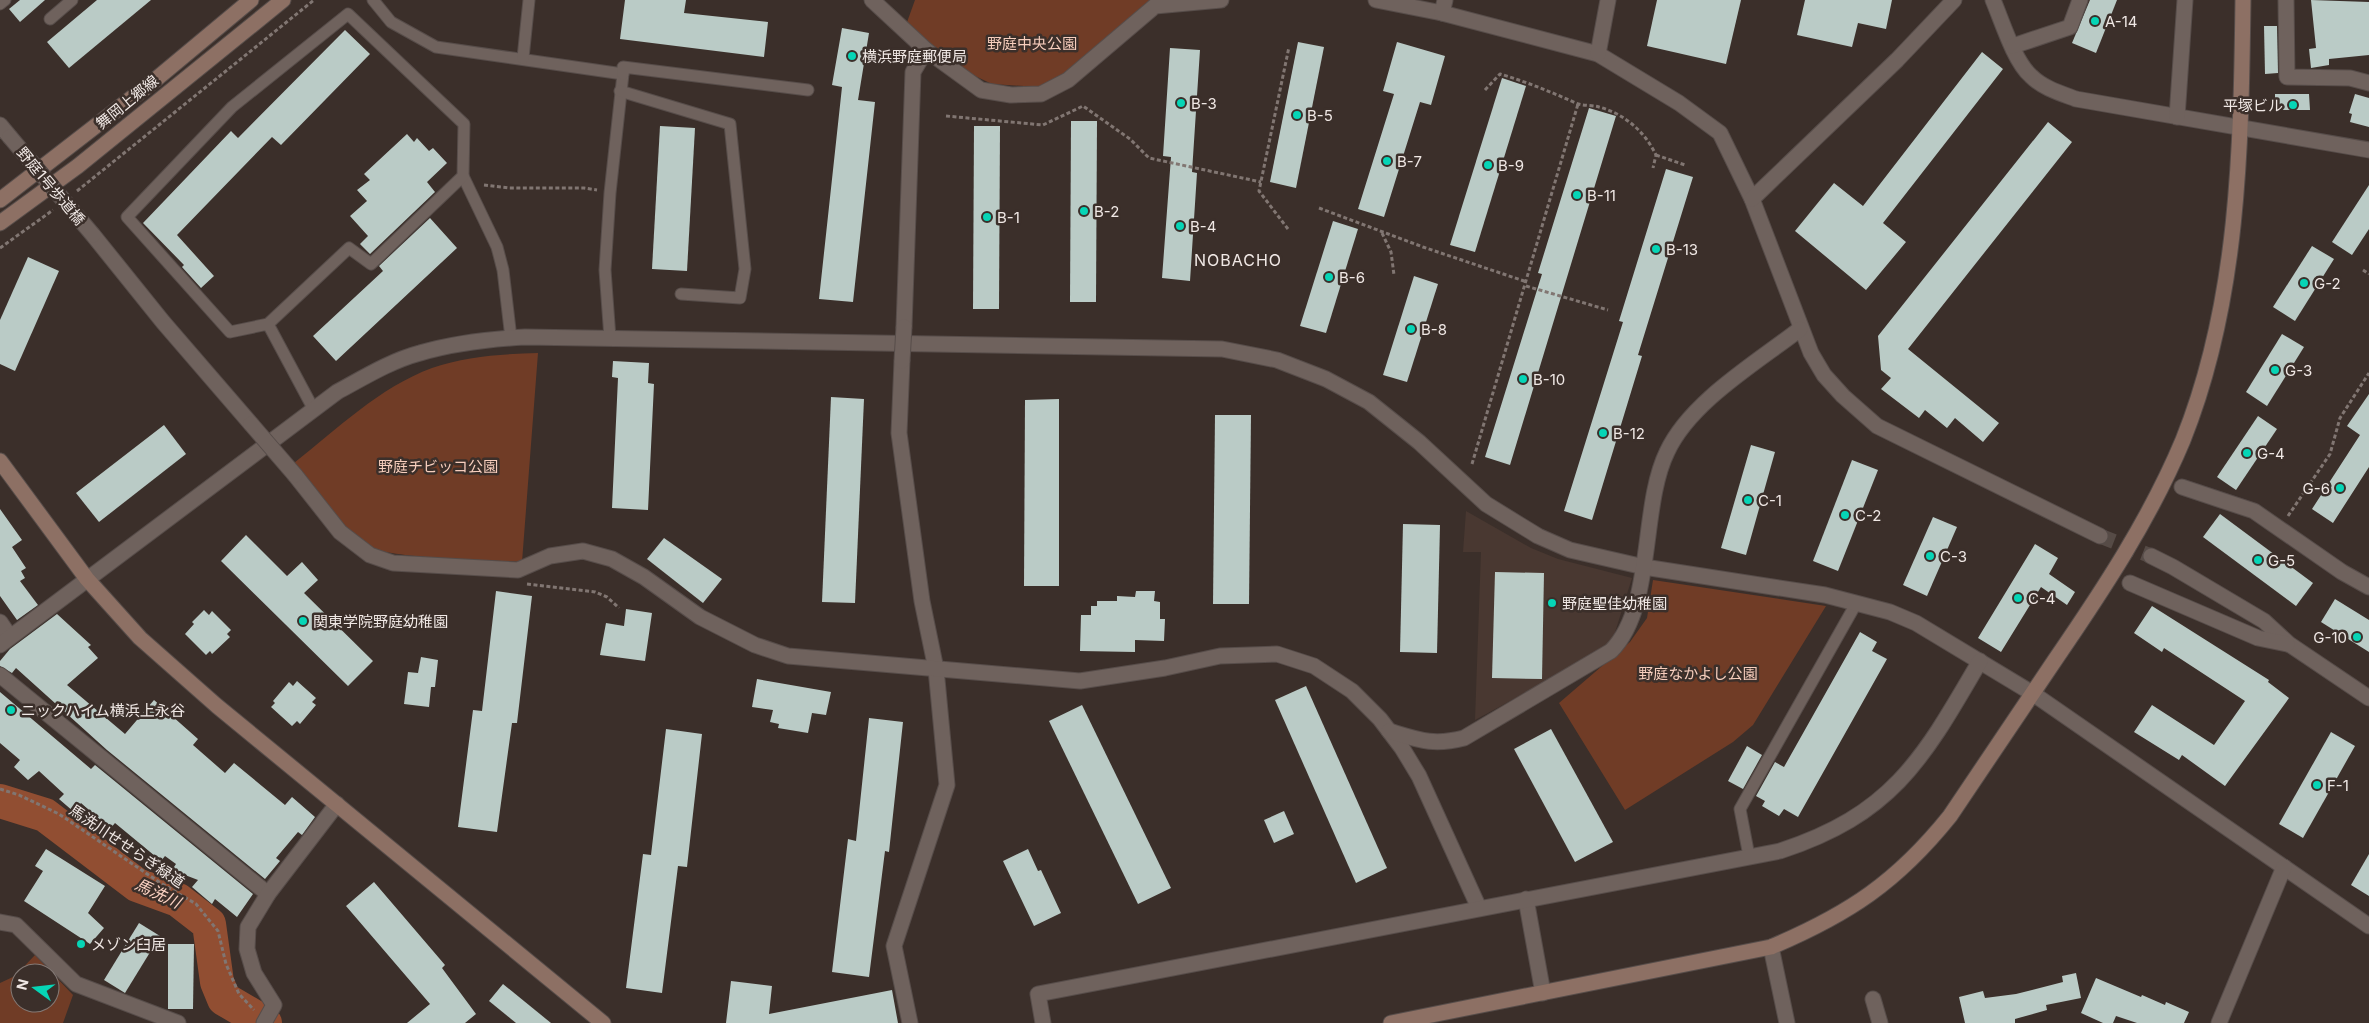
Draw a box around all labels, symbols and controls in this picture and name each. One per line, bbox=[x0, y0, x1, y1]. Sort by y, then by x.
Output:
place label: A-14 bbox=[2105, 12, 2138, 31]
marker: A-14 bbox=[2089, 15, 2101, 27]
park label: 野庭中央公園 bbox=[987, 34, 1077, 53]
place label: 横浜野庭郵便局 bbox=[862, 47, 967, 66]
marker: 横浜野庭郵便局 bbox=[846, 50, 858, 62]
street label: 舞岡上郷線 bbox=[92, 71, 162, 133]
place label: B-3 bbox=[1191, 94, 1217, 113]
place label: 平塚ビル bbox=[2223, 96, 2283, 115]
marker: B-3 bbox=[1175, 97, 1187, 109]
marker: 平塚ビル bbox=[2287, 99, 2299, 111]
place label: B-5 bbox=[1307, 106, 1333, 125]
marker: B-5 bbox=[1291, 109, 1303, 121]
street label: 野庭1号歩道橋 bbox=[13, 143, 89, 229]
place label: B-7 bbox=[1397, 152, 1422, 171]
marker: B-7 bbox=[1381, 155, 1393, 167]
place label: B-9 bbox=[1498, 156, 1524, 175]
marker: B-9 bbox=[1482, 159, 1494, 171]
place label: B-11 bbox=[1587, 186, 1616, 205]
marker: B-11 bbox=[1571, 189, 1583, 201]
place label: B-2 bbox=[1094, 202, 1119, 221]
marker: B-2 bbox=[1078, 205, 1090, 217]
place label: B-1 bbox=[997, 208, 1020, 227]
marker: B-1 bbox=[981, 211, 993, 223]
place label: B-4 bbox=[1190, 217, 1216, 236]
marker: B-4 bbox=[1174, 220, 1186, 232]
place label: B-13 bbox=[1666, 240, 1698, 259]
marker: B-13 bbox=[1650, 243, 1662, 255]
district label: NOBACHO bbox=[1194, 250, 1282, 270]
place label: B-6 bbox=[1339, 268, 1365, 287]
marker: B-6 bbox=[1323, 271, 1335, 283]
place label: G-2 bbox=[2314, 274, 2341, 293]
marker: G-2 bbox=[2298, 277, 2310, 289]
place label: B-8 bbox=[1421, 320, 1447, 339]
marker: B-8 bbox=[1405, 323, 1417, 335]
place label: G-3 bbox=[2285, 361, 2312, 380]
marker: G-3 bbox=[2269, 364, 2281, 376]
place label: B-10 bbox=[1533, 370, 1565, 389]
marker: B-10 bbox=[1517, 373, 1529, 385]
place label: B-12 bbox=[1613, 424, 1645, 443]
marker: B-12 bbox=[1597, 427, 1609, 439]
place label: G-4 bbox=[2257, 444, 2285, 463]
marker: G-4 bbox=[2241, 447, 2253, 459]
park label: 野庭チビッコ公園 bbox=[378, 457, 498, 476]
place label: G-6 bbox=[2303, 479, 2330, 498]
marker: G-6 bbox=[2334, 482, 2346, 494]
place label: C-1 bbox=[1758, 491, 1782, 510]
marker: C-1 bbox=[1742, 494, 1754, 506]
place label: C-2 bbox=[1855, 506, 1882, 525]
marker: C-2 bbox=[1839, 509, 1851, 521]
place label: C-3 bbox=[1940, 547, 1967, 566]
marker: C-3 bbox=[1924, 550, 1936, 562]
place label: G-5 bbox=[2268, 551, 2295, 570]
marker: G-5 bbox=[2252, 554, 2264, 566]
place label: C-4 bbox=[2028, 589, 2056, 608]
marker: C-4 bbox=[2012, 592, 2024, 604]
place label: 野庭聖佳幼稚園 bbox=[1562, 594, 1667, 613]
marker: 野庭聖佳幼稚園 bbox=[1546, 597, 1558, 609]
place label: 関東学院野庭幼稚園 bbox=[313, 612, 448, 631]
marker: 関東学院野庭幼稚園 bbox=[297, 615, 309, 627]
place label: G-10 bbox=[2313, 628, 2347, 647]
marker: G-10 bbox=[2351, 631, 2363, 643]
park label: 野庭なかよし公園 bbox=[1638, 664, 1758, 683]
place label: ニックハイム横浜上永谷 bbox=[21, 701, 185, 720]
marker: ニックハイム横浜上永谷 bbox=[5, 704, 17, 716]
place label: F-1 bbox=[2327, 776, 2349, 795]
marker: F-1 bbox=[2311, 779, 2323, 791]
street label: 馬洗川せせらぎ緑道 bbox=[66, 800, 188, 892]
water label: 馬洗川 bbox=[132, 874, 186, 913]
place label: メゾン臼居 bbox=[91, 935, 166, 954]
marker: メゾン臼居 bbox=[75, 938, 87, 950]
north arrow bbox=[10, 963, 60, 1013]
text: N bbox=[12, 977, 32, 992]

